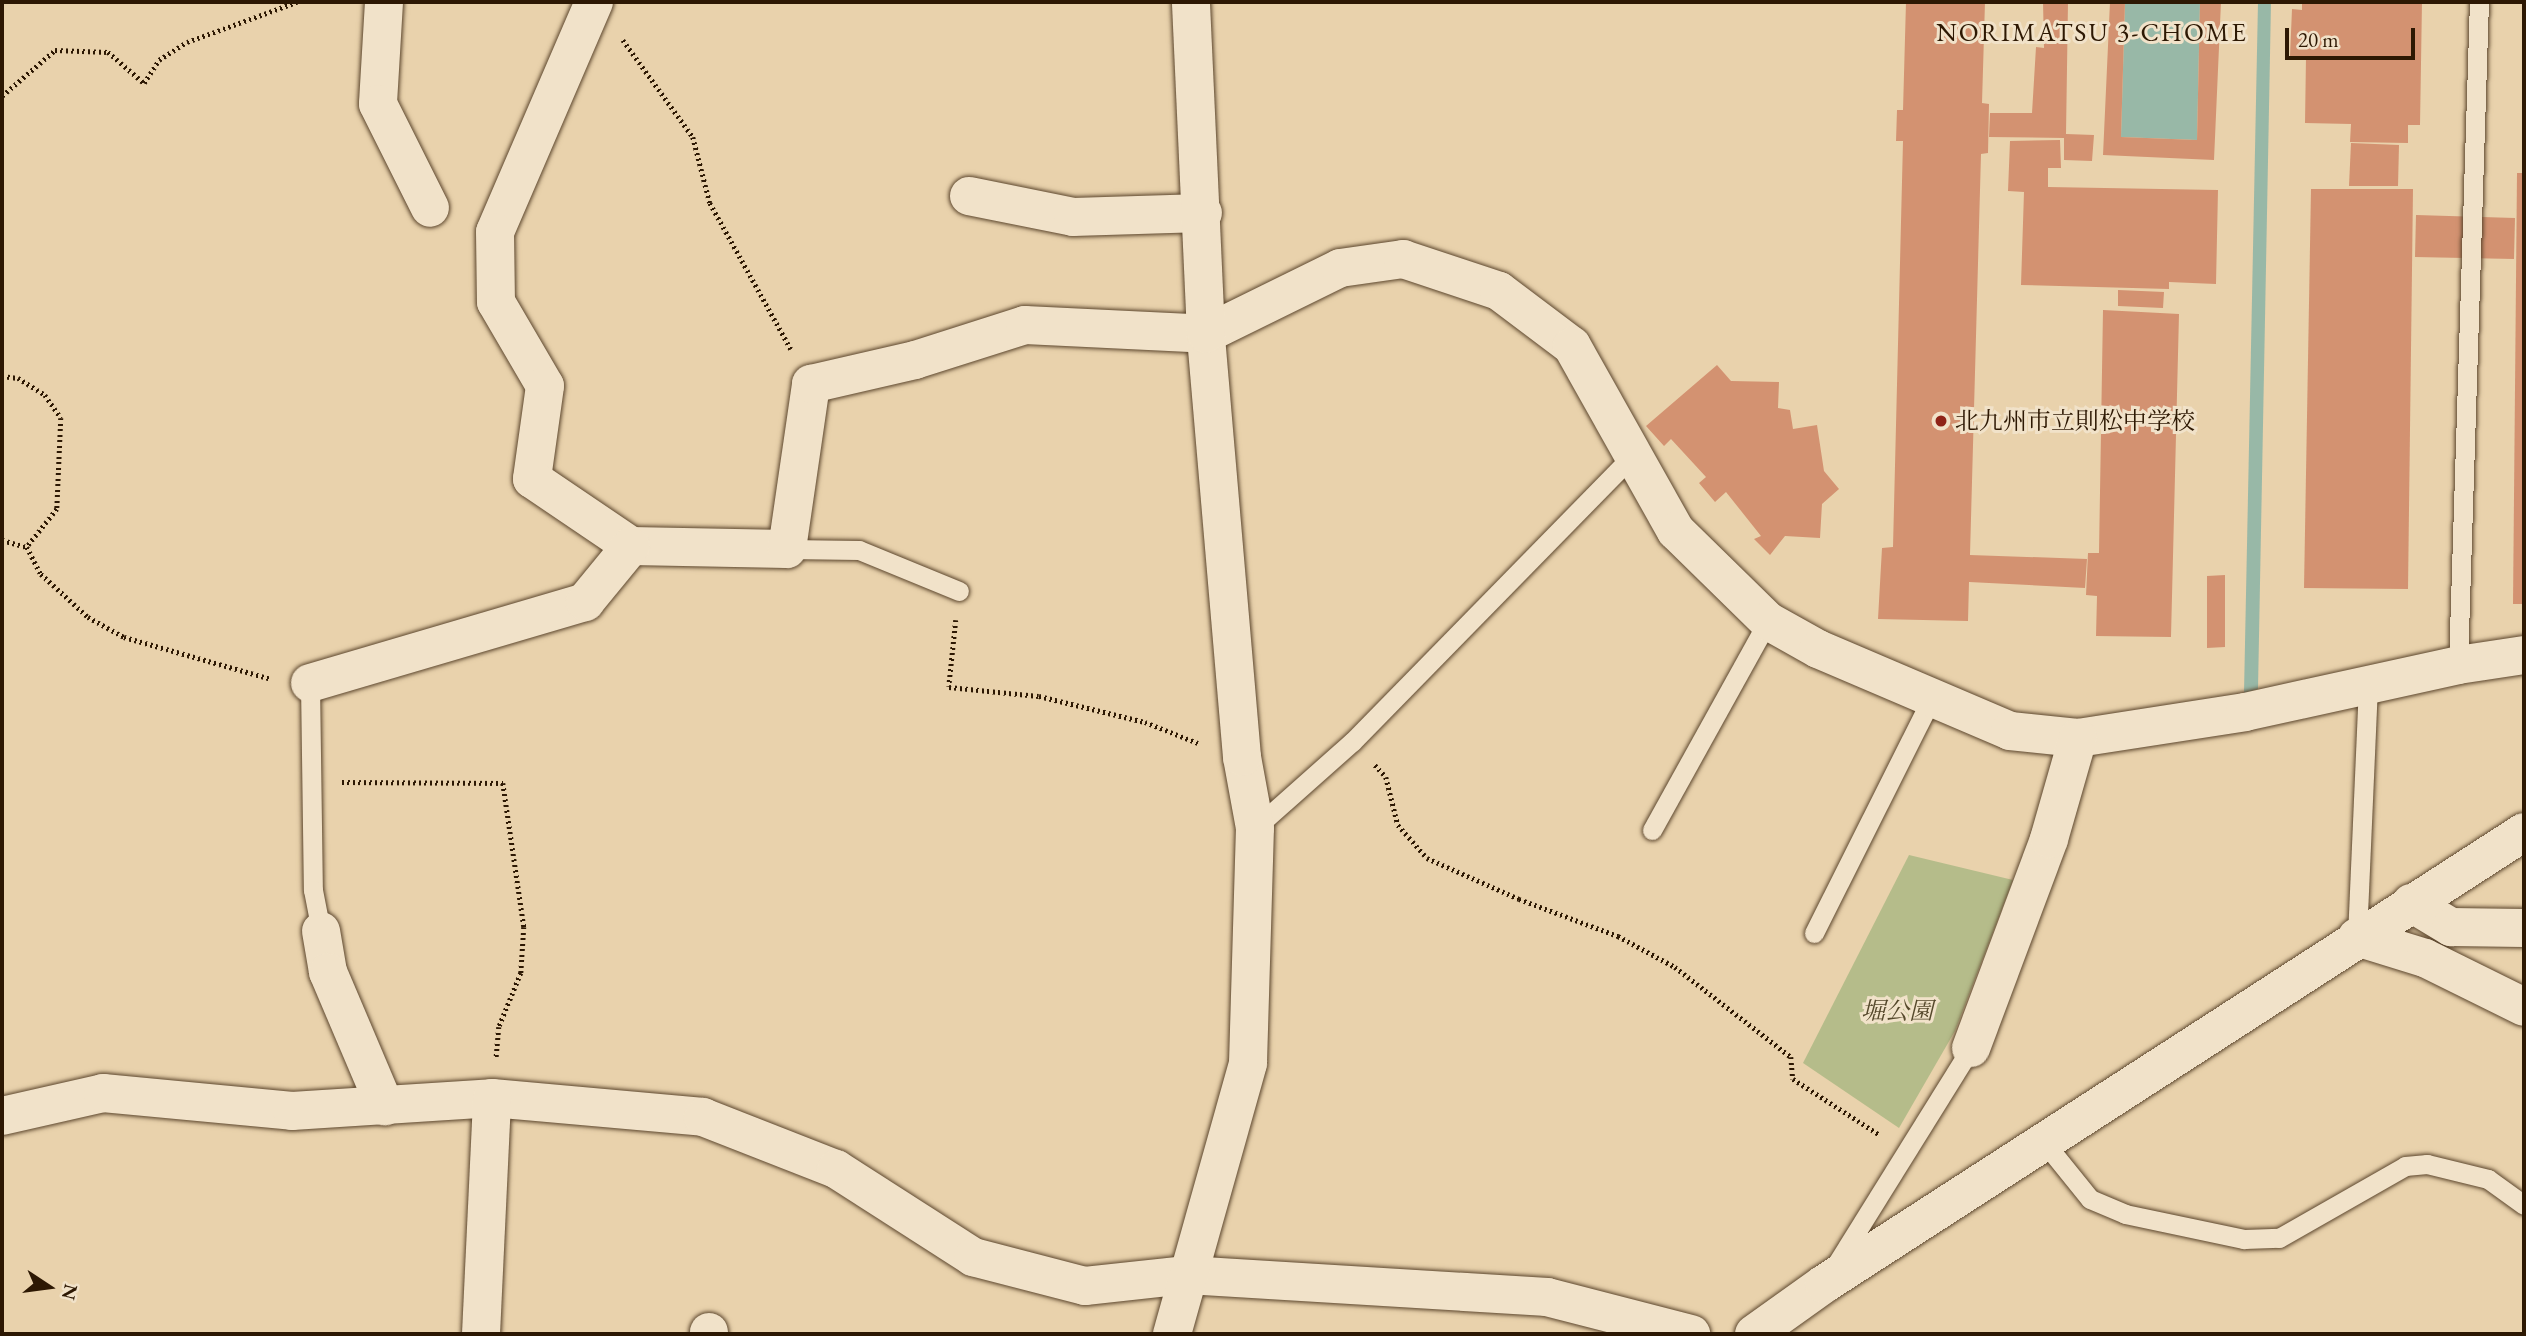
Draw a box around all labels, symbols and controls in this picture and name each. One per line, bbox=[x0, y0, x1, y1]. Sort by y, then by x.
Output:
scale bar bbox=[2288, 14, 2418, 58]
district label: NORIMATSU 3-CHOME bbox=[1938, 17, 2246, 49]
text: 20 m bbox=[2298, 26, 2339, 53]
place label: 北九州市立則松中学校 bbox=[1955, 407, 2195, 435]
marker: 北九州市立則松中学校 bbox=[1933, 413, 1949, 429]
park label: 堀公園 bbox=[1861, 997, 1933, 1025]
north arrow bbox=[14, 1252, 84, 1322]
text: N bbox=[56, 1282, 84, 1302]

